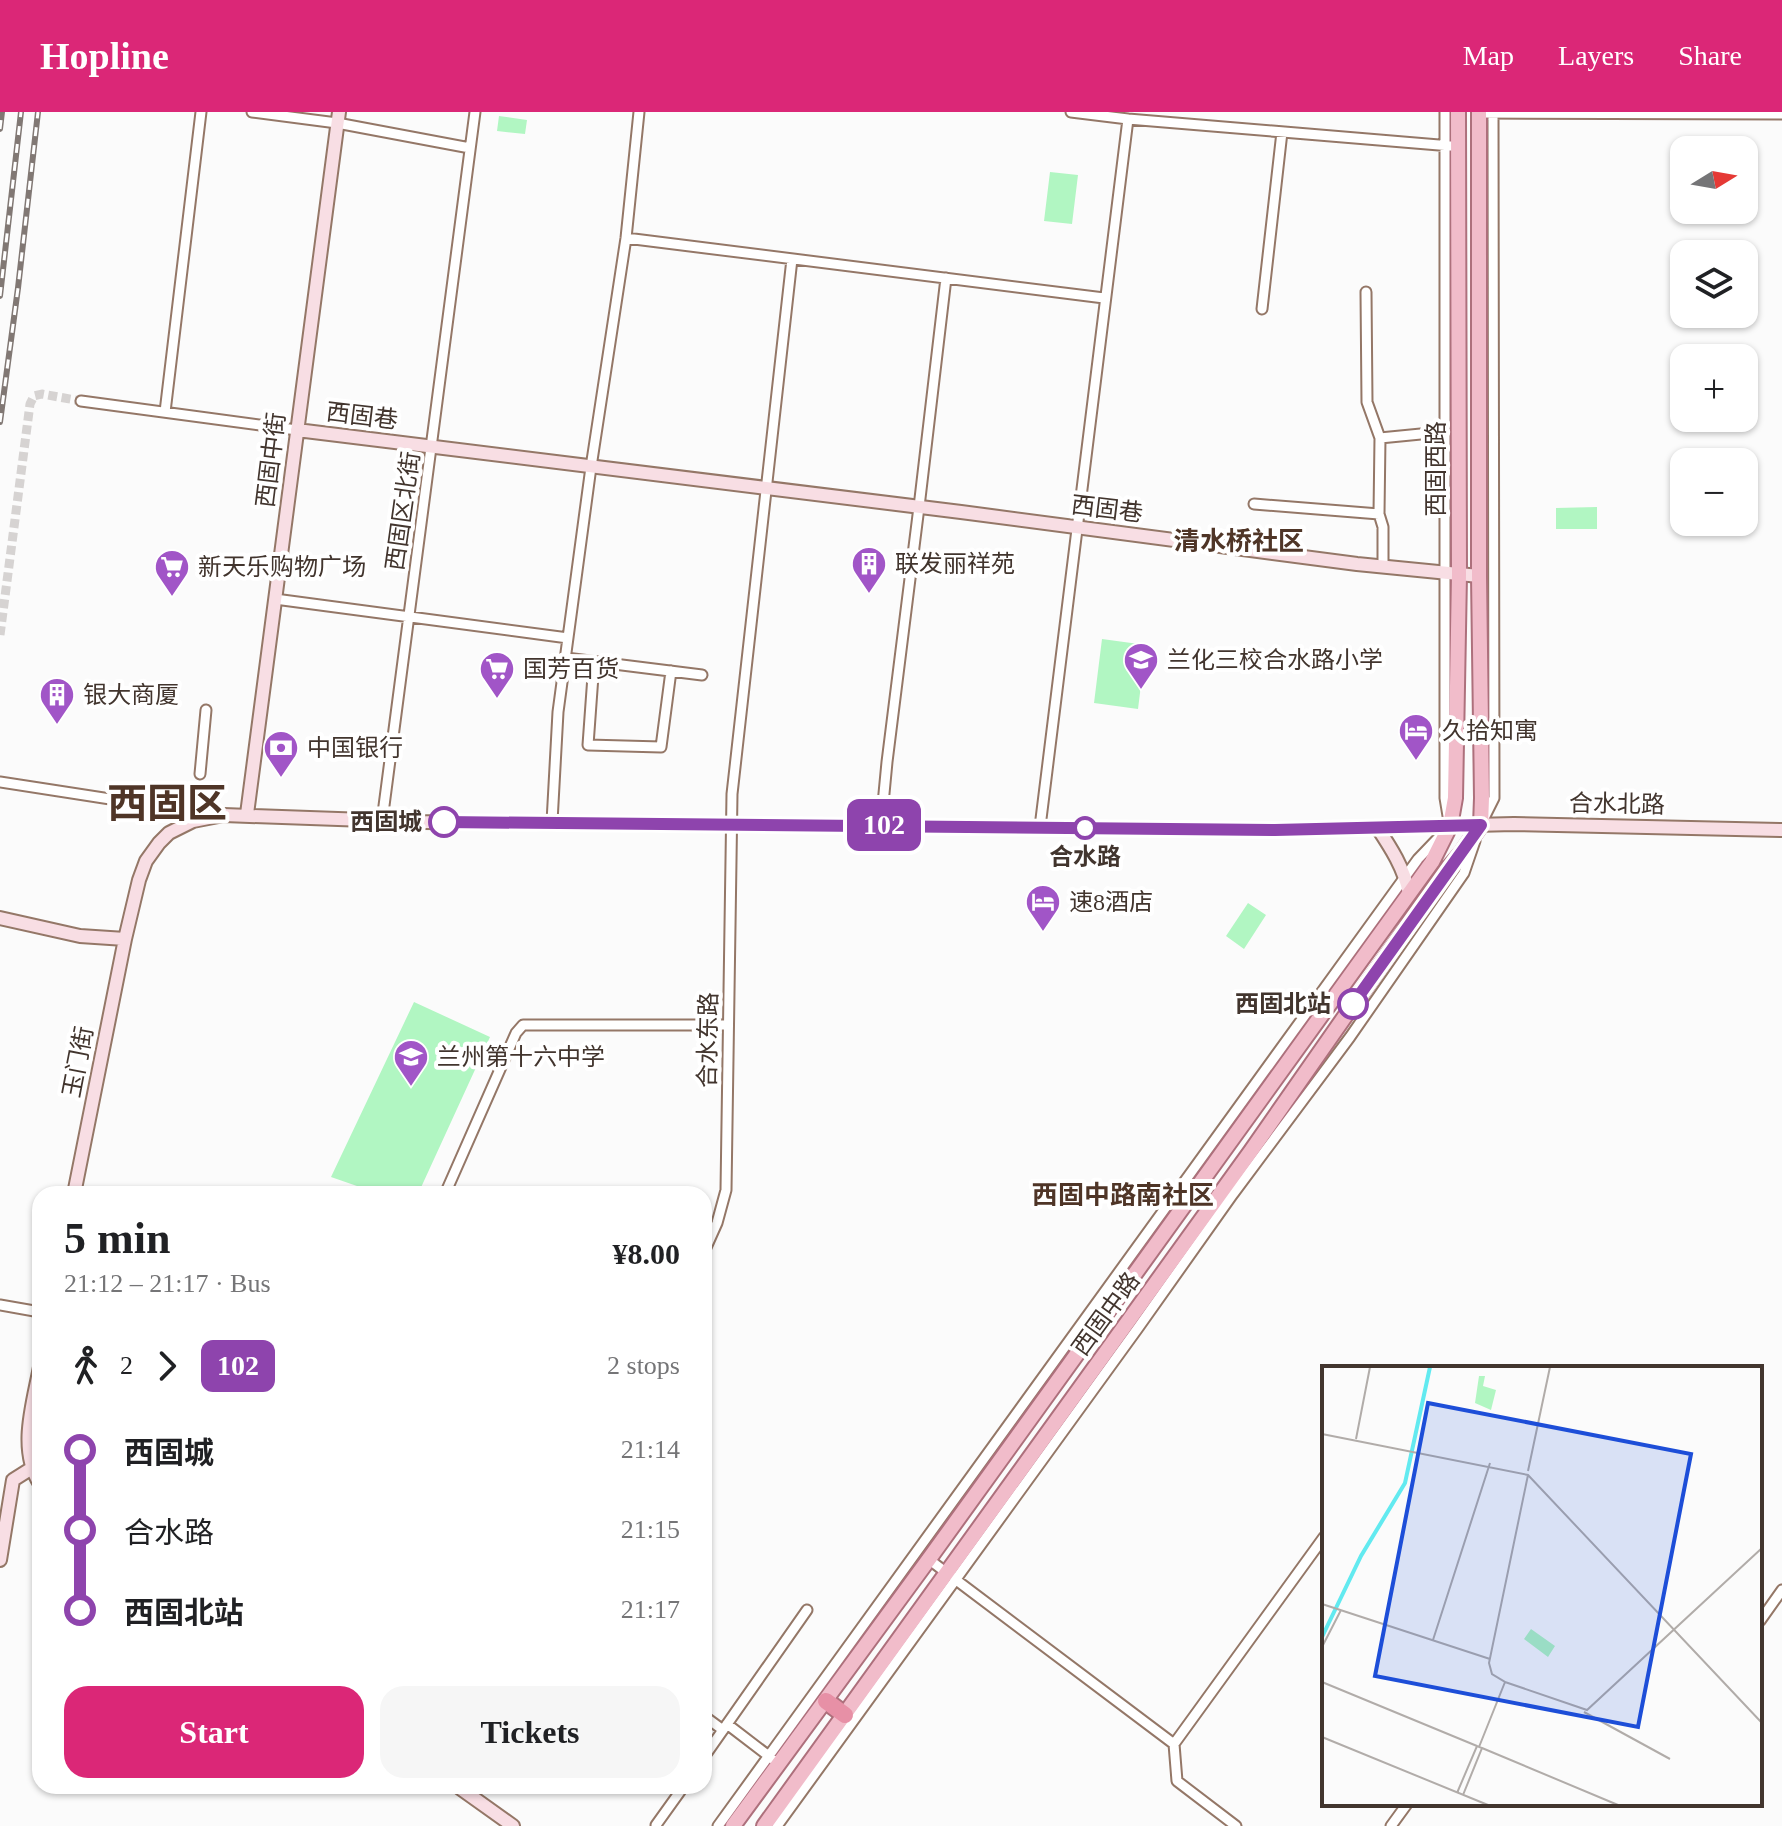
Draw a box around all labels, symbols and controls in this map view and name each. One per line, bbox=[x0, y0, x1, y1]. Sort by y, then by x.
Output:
text: Hopline bbox=[40, 35, 169, 77]
text: Map bbox=[1463, 40, 1514, 71]
text: Layers bbox=[1558, 40, 1634, 71]
text: Share bbox=[1678, 40, 1742, 71]
north arrow bbox=[1670, 136, 1758, 224]
map controls bbox=[1670, 136, 1758, 536]
button: layers bbox=[1670, 240, 1758, 328]
button: + bbox=[1670, 344, 1758, 432]
street label: 西固巷 bbox=[325, 399, 399, 433]
street label: 西固中街 bbox=[252, 411, 290, 509]
street label: 西固西路 bbox=[1423, 421, 1449, 517]
button: − bbox=[1670, 448, 1758, 536]
street label: 西固区北街 bbox=[382, 450, 424, 572]
street label: 西固巷 bbox=[1070, 492, 1144, 526]
district label: 清水桥社区 bbox=[1174, 527, 1304, 556]
building icon: 联发丽祥苑 bbox=[850, 545, 888, 595]
supermarket icon: 新天乐购物广场 bbox=[153, 548, 191, 598]
place label: 联发丽祥苑 bbox=[895, 551, 1015, 577]
place label: 新天乐购物广场 bbox=[198, 554, 366, 580]
school or university icon: 兰化三校合水路小学 bbox=[1122, 641, 1160, 691]
place label: 兰化三校合水路小学 bbox=[1167, 647, 1383, 673]
supermarket icon: 国芳百货 bbox=[478, 650, 516, 700]
place label: 国芳百货 bbox=[523, 656, 619, 682]
building icon: 银大商厦 bbox=[38, 676, 76, 726]
place label: 银大商厦 bbox=[83, 682, 179, 708]
hotel icon: 久拾知寓 bbox=[1397, 712, 1435, 762]
place label: 久拾知寓 bbox=[1442, 718, 1538, 744]
bank icon: 中国银行 bbox=[262, 729, 300, 779]
place label: 中国银行 bbox=[307, 735, 403, 761]
district label: 西固区 bbox=[107, 781, 227, 826]
street label: 合水北路 bbox=[1569, 790, 1665, 818]
line badge: 102 bbox=[838, 799, 930, 851]
marker: 西固城 bbox=[429, 807, 459, 837]
place label: 西固城 bbox=[350, 809, 422, 835]
text: 102 bbox=[863, 809, 905, 840]
marker: 合水路 bbox=[1074, 817, 1096, 839]
place label: 合水路 bbox=[1049, 844, 1121, 870]
hotel icon: 速8酒店 bbox=[1024, 883, 1062, 933]
place label: 速8酒店 bbox=[1069, 889, 1153, 915]
marker: 西固北站 bbox=[1338, 989, 1368, 1019]
place label: 西固北站 bbox=[1235, 991, 1331, 1017]
street label: 合水东路 bbox=[694, 992, 722, 1088]
street label: 玉门街 bbox=[58, 1024, 98, 1100]
school or university icon: 兰州第十六中学 bbox=[392, 1038, 430, 1088]
place label: 兰州第十六中学 bbox=[437, 1044, 605, 1070]
district label: 西固中路南社区 bbox=[1032, 1181, 1214, 1210]
text: 5 min bbox=[64, 1214, 170, 1263]
text: ¥8.00 bbox=[613, 1237, 680, 1270]
street label: 西固中路 bbox=[1067, 1268, 1145, 1360]
text: 21:12 – 21:17 · Bus bbox=[64, 1269, 271, 1298]
icon: walk bbox=[64, 1344, 108, 1388]
icon: forward bbox=[145, 1344, 189, 1388]
text: 102 bbox=[217, 1350, 259, 1381]
text: 2 bbox=[120, 1351, 133, 1380]
text: 2 stops bbox=[607, 1351, 680, 1380]
inset map bbox=[1322, 1366, 1762, 1806]
text: 21:14 bbox=[621, 1435, 680, 1464]
text: 西固城 bbox=[124, 1436, 214, 1469]
text: 21:15 bbox=[621, 1515, 680, 1544]
text: 合水路 bbox=[124, 1516, 214, 1549]
text: 21:17 bbox=[621, 1595, 680, 1624]
text: 西固北站 bbox=[124, 1596, 244, 1629]
button: Start bbox=[64, 1686, 364, 1778]
button: Tickets bbox=[380, 1686, 680, 1778]

